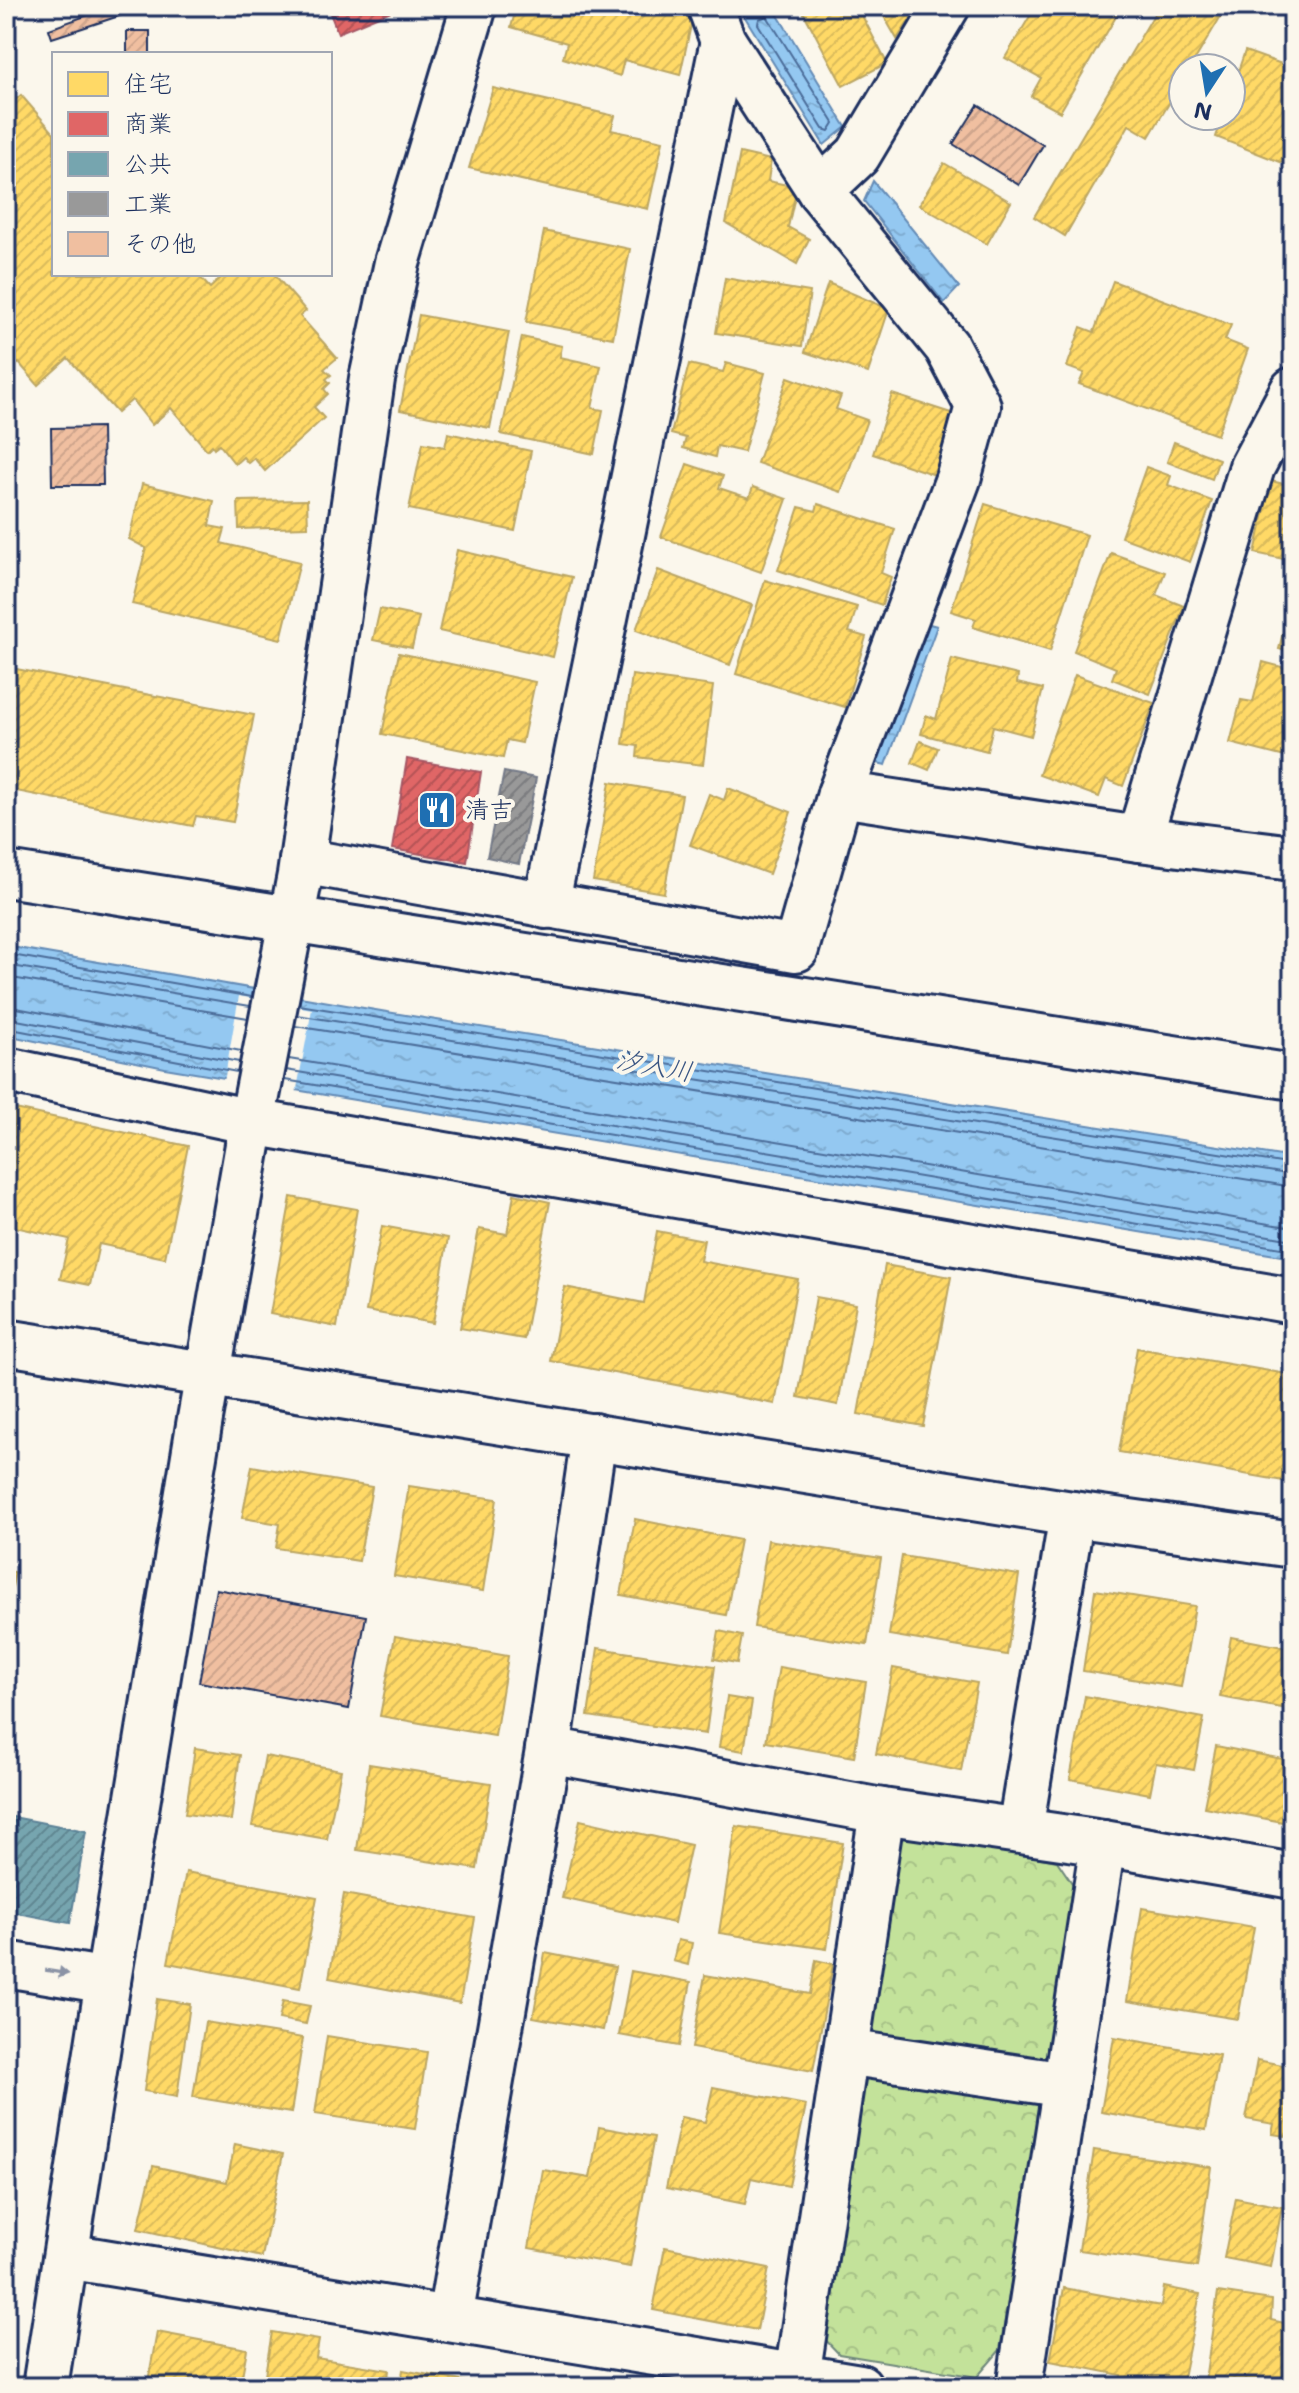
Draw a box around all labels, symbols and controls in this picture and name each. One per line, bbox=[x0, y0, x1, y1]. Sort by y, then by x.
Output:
legend bbox=[52, 52, 332, 276]
north arrow bbox=[1167, 52, 1247, 132]
text: 住宅 bbox=[124, 68, 172, 100]
text: N bbox=[1191, 95, 1214, 127]
text: 商業 bbox=[124, 108, 172, 140]
text: 公共 bbox=[124, 148, 172, 180]
text: 工業 bbox=[124, 188, 172, 220]
text: その他 bbox=[124, 228, 196, 260]
restaurant icon: 清吉 bbox=[416, 789, 458, 831]
place label: 清吉 bbox=[465, 794, 513, 826]
water label: 汐入川 bbox=[613, 1041, 695, 1089]
one-way arrow bbox=[45, 1967, 70, 1979]

